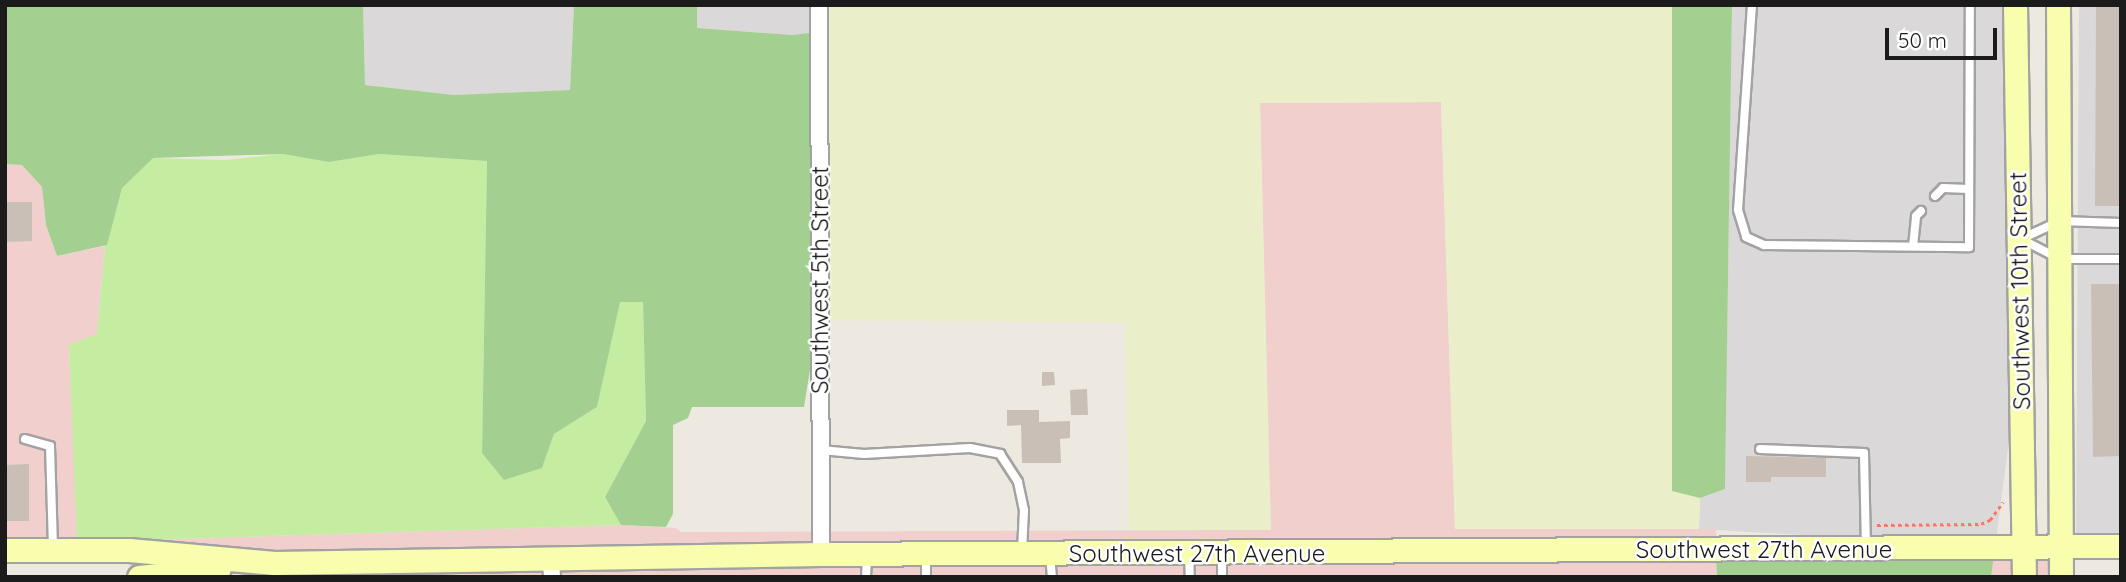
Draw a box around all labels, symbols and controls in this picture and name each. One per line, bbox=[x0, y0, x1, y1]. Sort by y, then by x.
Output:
scale bar bbox=[1888, 14, 2000, 58]
text: 50 m bbox=[1898, 27, 1947, 53]
street label: Southwest 5th Street bbox=[806, 166, 834, 394]
street label: Southwest 10th Street bbox=[2004, 172, 2036, 410]
street label: Southwest 27th Avenue bbox=[1636, 536, 1892, 564]
street label: Southwest 27th Avenue bbox=[1069, 540, 1325, 568]

